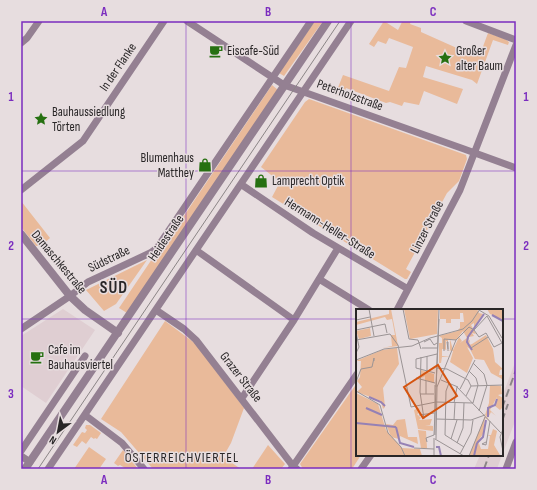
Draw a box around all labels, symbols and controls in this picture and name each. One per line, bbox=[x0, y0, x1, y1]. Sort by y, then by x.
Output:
text: A bbox=[100, 4, 108, 20]
text: B bbox=[265, 4, 271, 20]
text: C bbox=[430, 4, 437, 20]
street label: In der Flanke bbox=[96, 40, 140, 94]
cafe icon: Eiscafe-Süd bbox=[208, 43, 224, 59]
place label: Eiscafe-Süd bbox=[227, 43, 279, 59]
place label: Großer alter Baum bbox=[456, 43, 503, 74]
place icon: Großer alter Baum bbox=[437, 50, 453, 66]
street label: Peterholzstraße bbox=[315, 76, 385, 114]
text: 1 bbox=[8, 89, 14, 105]
text: 1 bbox=[523, 89, 529, 105]
place label: Bauhaussiedlung Törten bbox=[52, 104, 125, 135]
place icon: Bauhaussiedlung Törten bbox=[33, 111, 49, 127]
place label: Blumenhaus Matthey bbox=[141, 150, 194, 181]
shop icon: Blumenhaus Matthey bbox=[197, 157, 213, 173]
shop icon: Lamprecht Optik bbox=[253, 173, 269, 189]
place label: Lamprecht Optik bbox=[272, 173, 344, 189]
street label: Hermann-Heller-Straße bbox=[282, 194, 378, 262]
street label: Linzer Straße bbox=[407, 198, 447, 256]
street label: Heidestraße bbox=[145, 212, 187, 264]
street label: Damaschkestraße bbox=[28, 227, 90, 297]
text: 2 bbox=[8, 238, 14, 254]
text: 2 bbox=[523, 238, 529, 254]
street label: Südstraße bbox=[86, 242, 132, 276]
district label: SÜD bbox=[100, 277, 128, 298]
inset map bbox=[356, 309, 503, 456]
place label: Cafe im Bauhausviertel bbox=[48, 342, 113, 373]
cafe icon: Cafe im Bauhausviertel bbox=[29, 349, 45, 365]
street label: Grazer Straße bbox=[216, 349, 266, 405]
text: 3 bbox=[8, 386, 14, 402]
text: 3 bbox=[523, 386, 529, 402]
north arrow bbox=[38, 412, 78, 452]
text: N bbox=[47, 433, 59, 447]
district label: ÖSTERREICHVIERTEL bbox=[125, 449, 239, 466]
text: A bbox=[100, 472, 108, 488]
text: B bbox=[265, 472, 271, 488]
text: C bbox=[430, 472, 437, 488]

